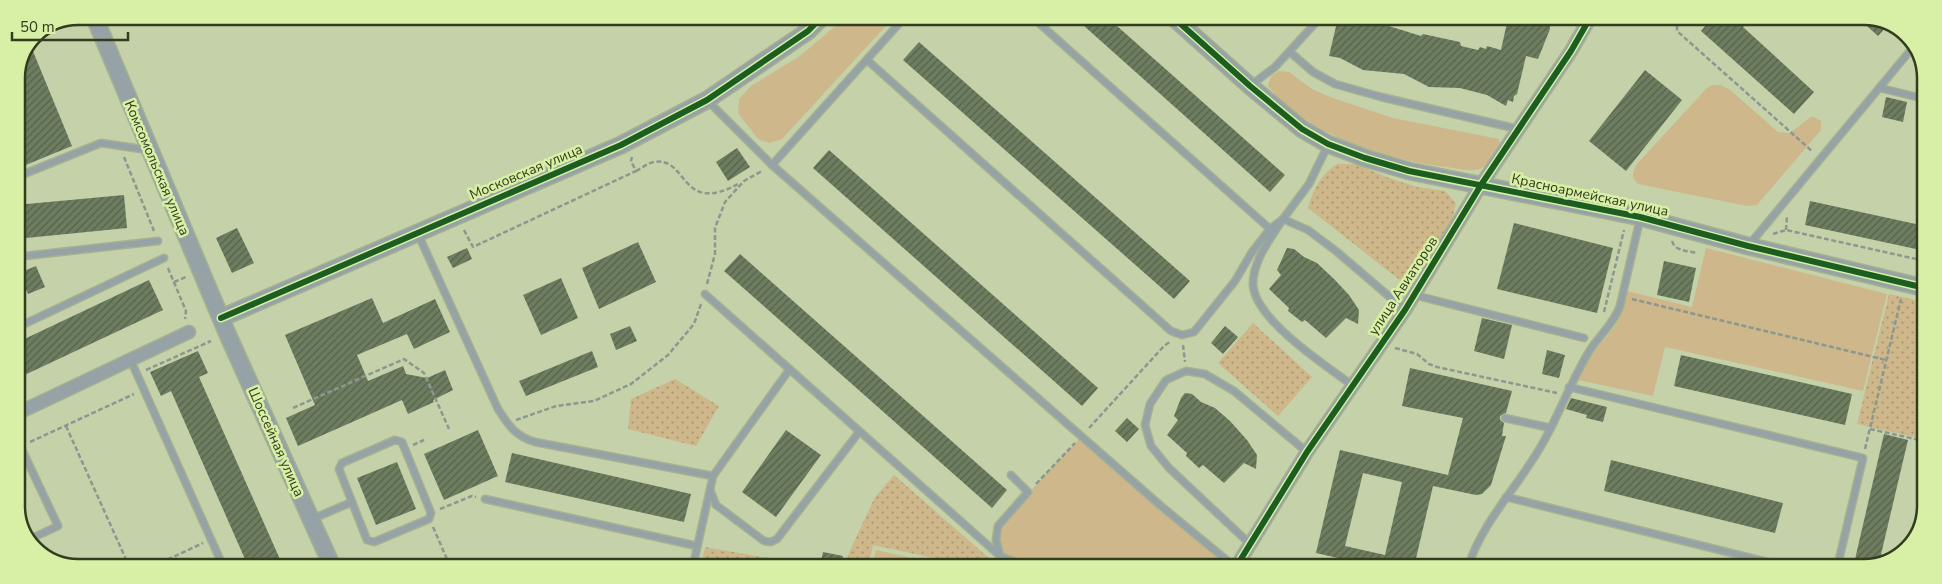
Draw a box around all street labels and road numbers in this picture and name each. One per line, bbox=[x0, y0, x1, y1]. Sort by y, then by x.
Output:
street label: Комсомольская улица bbox=[120, 98, 194, 238]
street label: Московская улица bbox=[467, 140, 585, 204]
street label: Красноармейская улица bbox=[1510, 169, 1670, 221]
street label: улица Авиаторов bbox=[1364, 233, 1442, 339]
street label: Шоссейная улица bbox=[243, 384, 309, 500]

